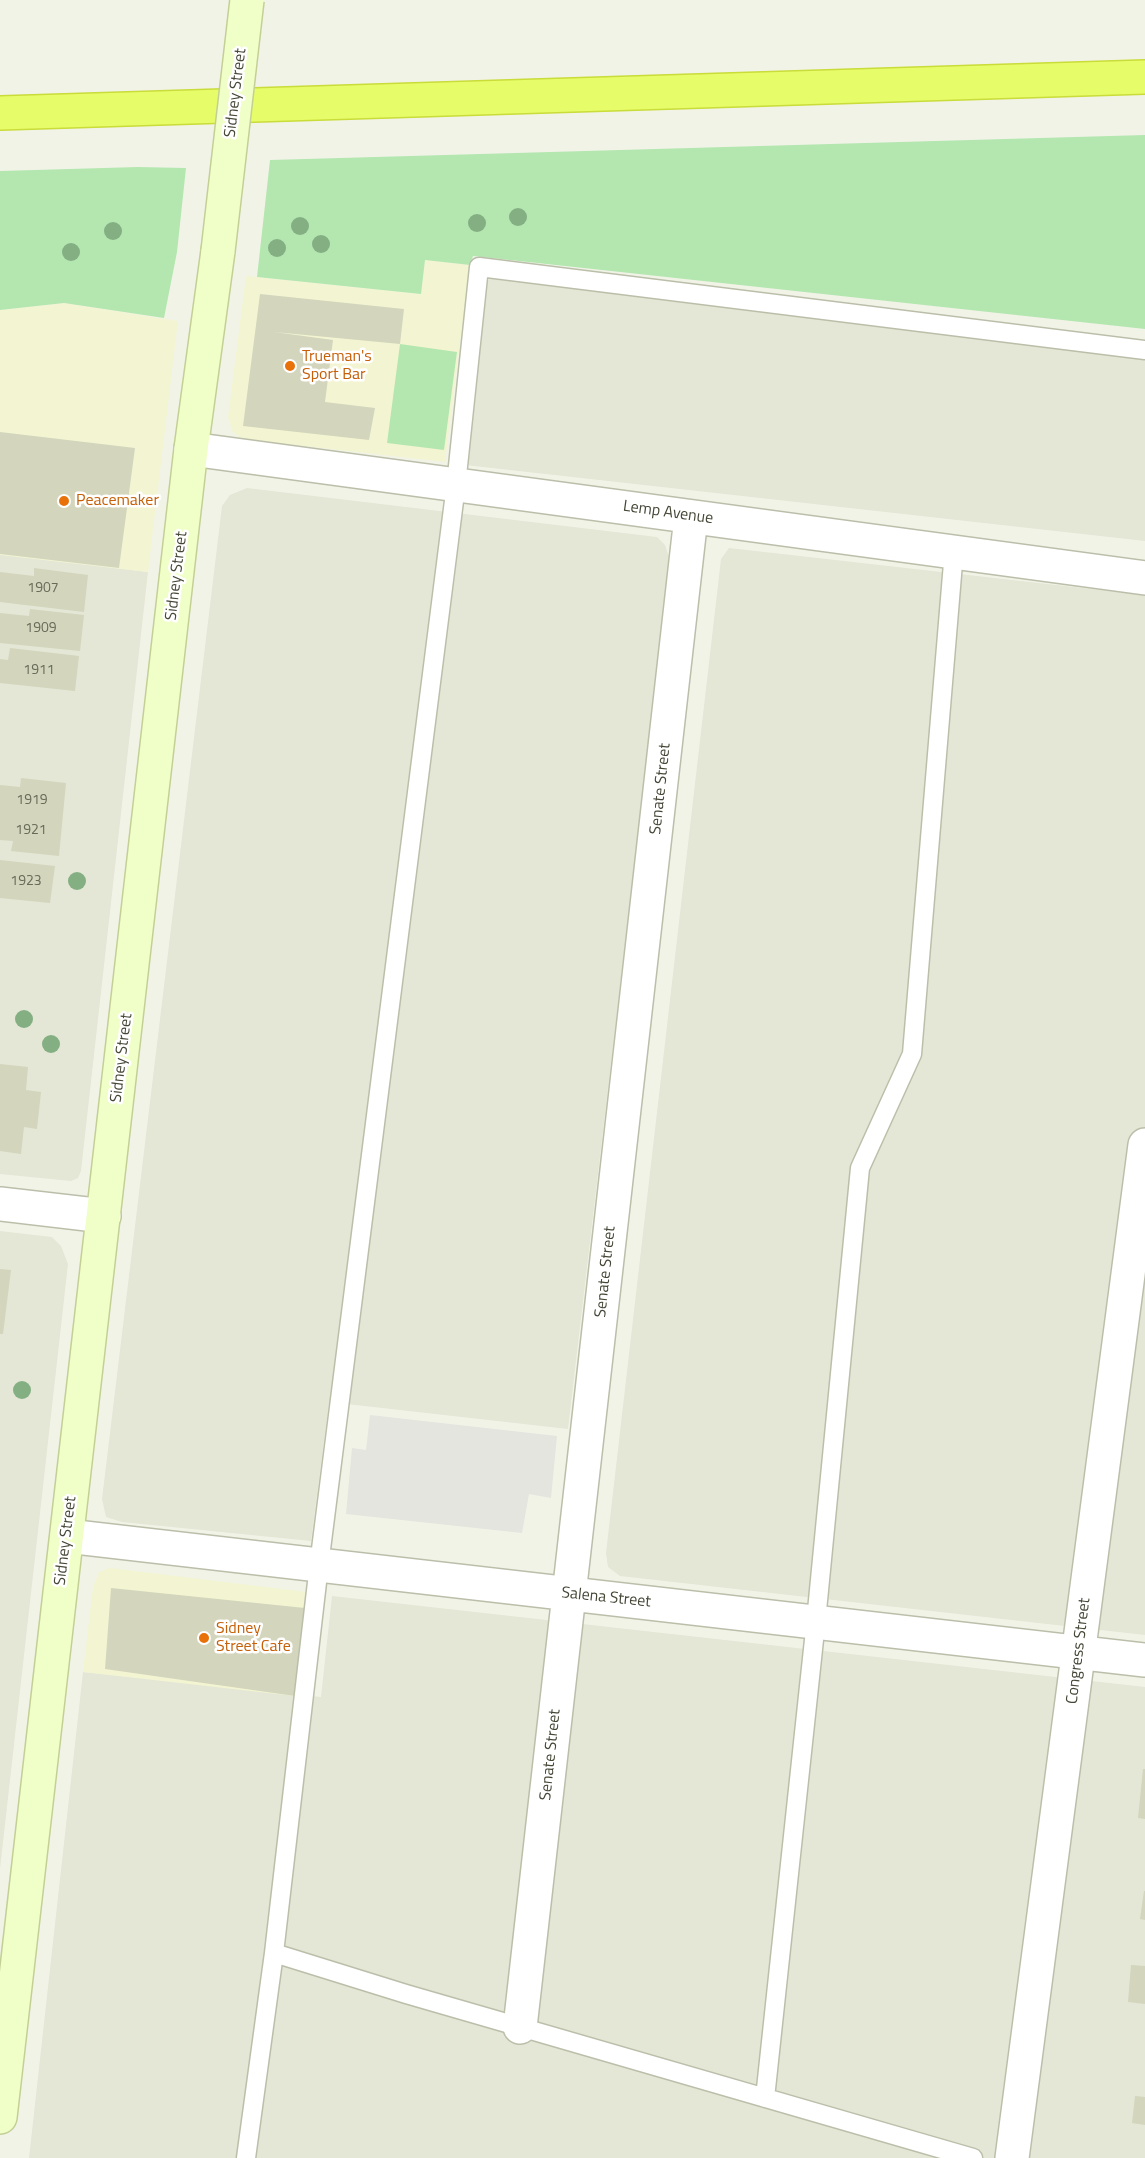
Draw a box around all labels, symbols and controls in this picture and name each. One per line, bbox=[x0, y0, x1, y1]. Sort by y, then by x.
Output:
street label: Sidney Street bbox=[221, 47, 251, 139]
place label: Trueman's Sport Bar bbox=[302, 347, 372, 385]
marker: Trueman's Sport Bar bbox=[283, 359, 297, 373]
place label: Peacemaker bbox=[76, 491, 159, 511]
marker: Peacemaker bbox=[57, 494, 71, 508]
street label: Lemp Avenue bbox=[622, 497, 714, 529]
street label: Sidney Street bbox=[162, 530, 192, 622]
house number: 1907 bbox=[27, 581, 59, 597]
house number: 1909 bbox=[25, 621, 57, 637]
house number: 1911 bbox=[23, 663, 55, 679]
street label: Senate Street bbox=[647, 742, 675, 836]
house number: 1919 bbox=[16, 793, 48, 809]
house number: 1921 bbox=[15, 823, 47, 839]
house number: 1923 bbox=[10, 874, 42, 890]
street label: Sidney Street bbox=[107, 1012, 137, 1104]
street label: Senate Street bbox=[592, 1225, 620, 1319]
street label: Sidney Street bbox=[51, 1495, 81, 1587]
street label: Salena Street bbox=[560, 1584, 652, 1612]
street label: Congress Street bbox=[1063, 1597, 1095, 1705]
place label: Sidney Street Cafe bbox=[216, 1619, 291, 1657]
marker: Sidney Street Cafe bbox=[197, 1631, 211, 1645]
street label: Senate Street bbox=[537, 1708, 565, 1802]

